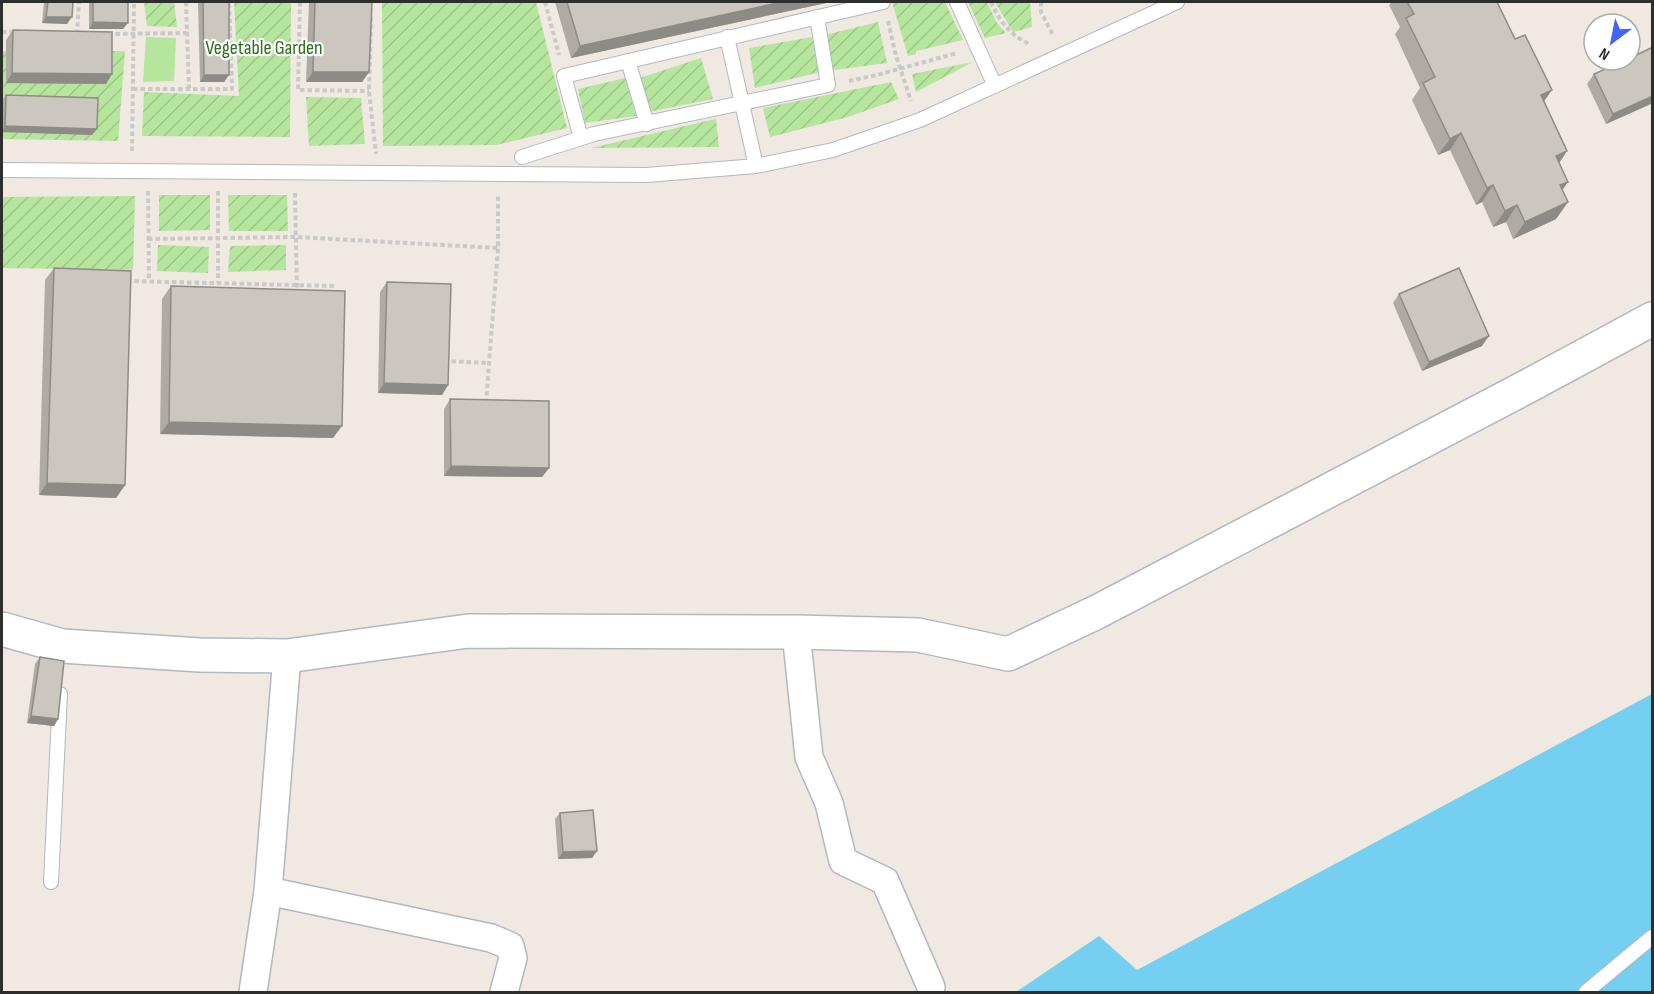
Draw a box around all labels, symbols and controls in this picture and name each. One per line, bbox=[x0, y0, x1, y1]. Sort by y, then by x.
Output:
north arrow bbox=[1582, 12, 1642, 72]
park label: Vegetable Garden bbox=[205, 36, 323, 60]
text: N bbox=[1596, 43, 1614, 64]

